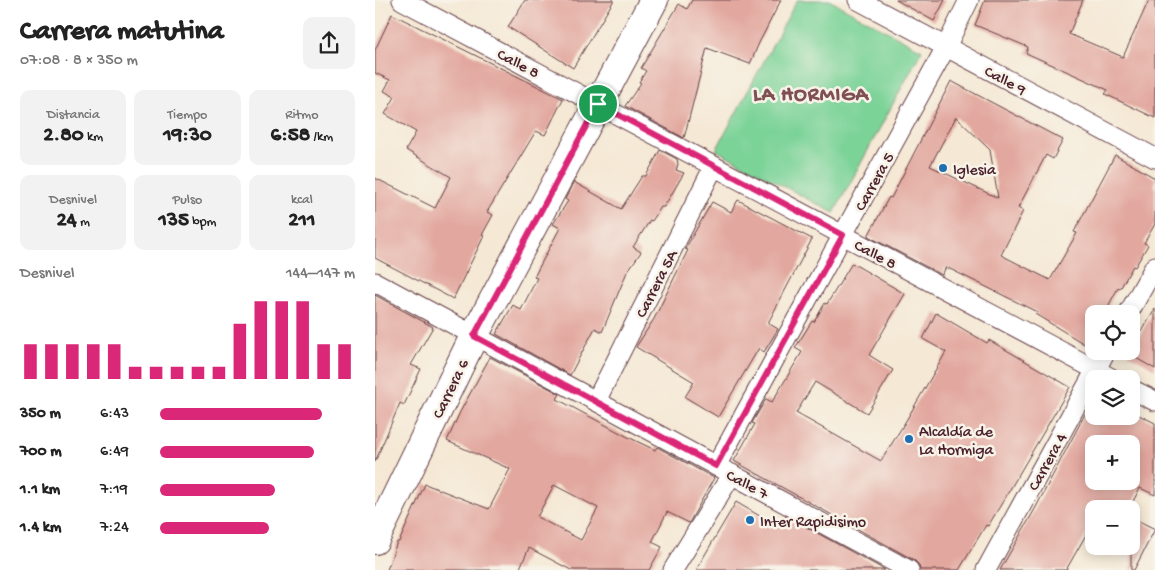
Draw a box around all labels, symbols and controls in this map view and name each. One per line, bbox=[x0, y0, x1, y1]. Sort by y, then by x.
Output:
text: Carrera matutina bbox=[20, 16, 223, 49]
button: share bbox=[303, 17, 355, 69]
street label: Calle 8 bbox=[493, 46, 542, 84]
text: 07:08 · 8 × 350 m bbox=[20, 52, 138, 71]
street label: Calle 9 bbox=[980, 63, 1029, 101]
pin bbox=[577, 83, 619, 125]
district label: LA HORMIGA bbox=[753, 84, 870, 109]
icon: arrive bbox=[584, 90, 612, 118]
text: Distancia bbox=[47, 107, 100, 124]
text: Tiempo bbox=[168, 107, 207, 124]
text: Ritmo bbox=[285, 107, 318, 124]
text: 2.80 bbox=[43, 124, 84, 149]
text: 19:30 bbox=[163, 124, 212, 149]
text: 6:58 bbox=[271, 124, 310, 149]
text: km bbox=[84, 129, 103, 146]
text: /km bbox=[310, 129, 333, 146]
street label: Carrera 5 bbox=[852, 150, 900, 215]
marker: Iglesia bbox=[937, 162, 949, 174]
place label: Iglesia bbox=[953, 162, 997, 181]
text: Desnivel bbox=[49, 192, 97, 209]
text: Pulso bbox=[173, 192, 202, 209]
text: kcal bbox=[291, 192, 313, 209]
text: 24 bbox=[56, 209, 77, 234]
text: 135 bbox=[159, 209, 189, 234]
text: 211 bbox=[288, 209, 315, 234]
text: m bbox=[77, 214, 90, 231]
text: bpm bbox=[189, 214, 216, 231]
street label: Calle 8 bbox=[850, 237, 899, 275]
street label: Carrera 5A bbox=[633, 246, 684, 322]
text: Desnivel bbox=[20, 265, 74, 284]
text: 144–147 m bbox=[286, 265, 355, 284]
map controls bbox=[1085, 305, 1140, 555]
button: locate bbox=[1085, 305, 1140, 360]
street label: Carrera 6 bbox=[430, 356, 475, 422]
button: layers bbox=[1085, 370, 1140, 425]
text: 350 m bbox=[20, 405, 61, 424]
text: 6:43 bbox=[100, 405, 129, 424]
place label: Alcaldía de La Hormiga bbox=[919, 424, 995, 461]
street label: Carrera 4 bbox=[1025, 430, 1073, 495]
marker: Alcaldía de La Hormiga bbox=[903, 433, 915, 445]
button: + bbox=[1085, 435, 1140, 490]
text: 700 m bbox=[20, 443, 62, 462]
text: 6:49 bbox=[100, 443, 129, 462]
street label: Calle 7 bbox=[722, 467, 771, 505]
text: 1.1 km bbox=[20, 481, 60, 500]
text: 7:19 bbox=[100, 481, 128, 500]
button: − bbox=[1085, 500, 1140, 555]
marker: Inter Rapidisimo bbox=[744, 514, 756, 526]
place label: Inter Rapidisimo bbox=[760, 514, 866, 533]
text: 1.4 km bbox=[20, 519, 61, 538]
text: 7:24 bbox=[100, 519, 129, 538]

